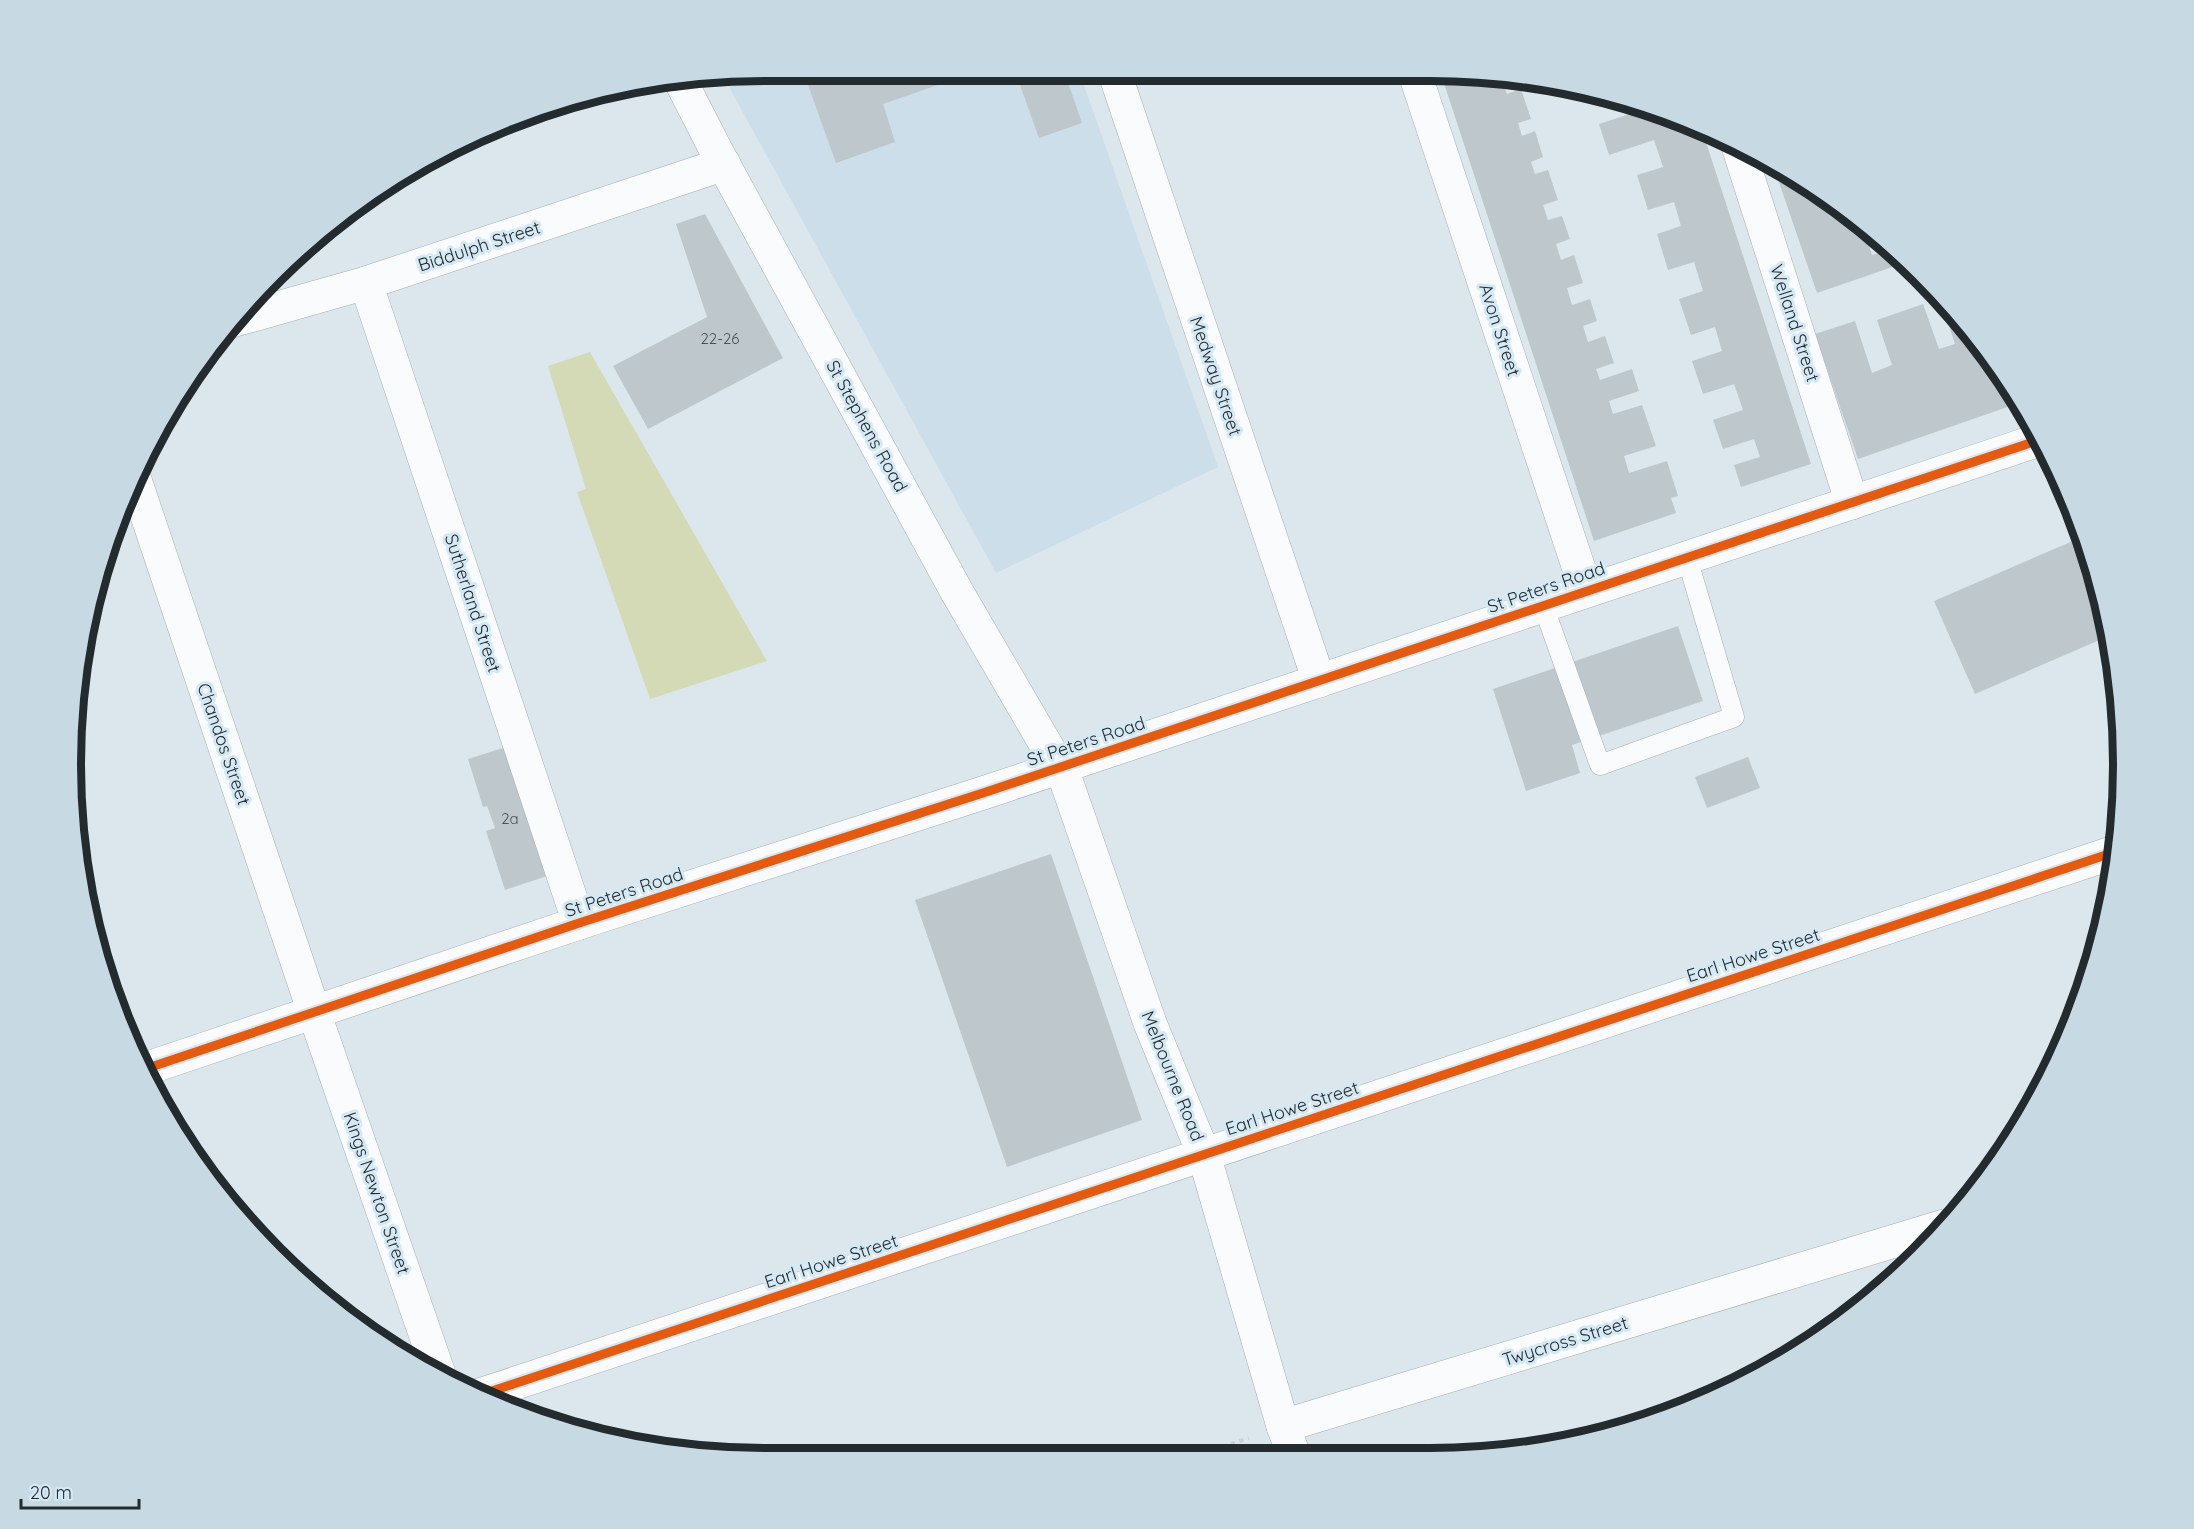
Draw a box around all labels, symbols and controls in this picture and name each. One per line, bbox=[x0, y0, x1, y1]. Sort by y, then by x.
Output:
street label: Biddulph Street bbox=[415, 215, 543, 277]
street label: Welland Street bbox=[1765, 261, 1825, 385]
street label: Avon Street bbox=[1474, 281, 1526, 379]
street label: Medway Street bbox=[1185, 313, 1247, 439]
house number: 22-26 bbox=[701, 329, 739, 348]
street label: St Stephens Road bbox=[821, 356, 913, 496]
street label: Sutherland Street bbox=[440, 531, 506, 675]
street label: St Peters Road bbox=[1484, 556, 1608, 618]
street label: Chandos Street bbox=[192, 680, 256, 808]
street label: St Peters Road bbox=[1024, 711, 1148, 771]
house number: 2a bbox=[501, 809, 519, 828]
street label: St Peters Road bbox=[562, 862, 686, 922]
street label: Earl Howe Street bbox=[1683, 923, 1823, 987]
street label: Melbourne Road bbox=[1136, 1008, 1210, 1144]
street label: Earl Howe Street bbox=[1222, 1076, 1362, 1140]
street label: Kings Newton Street bbox=[338, 1109, 416, 1277]
street label: Earl Howe Street bbox=[761, 1229, 901, 1293]
street label: Twycross Street bbox=[1499, 1311, 1631, 1371]
scale bar bbox=[21, 1472, 140, 1510]
text: 20 m bbox=[30, 1481, 72, 1504]

